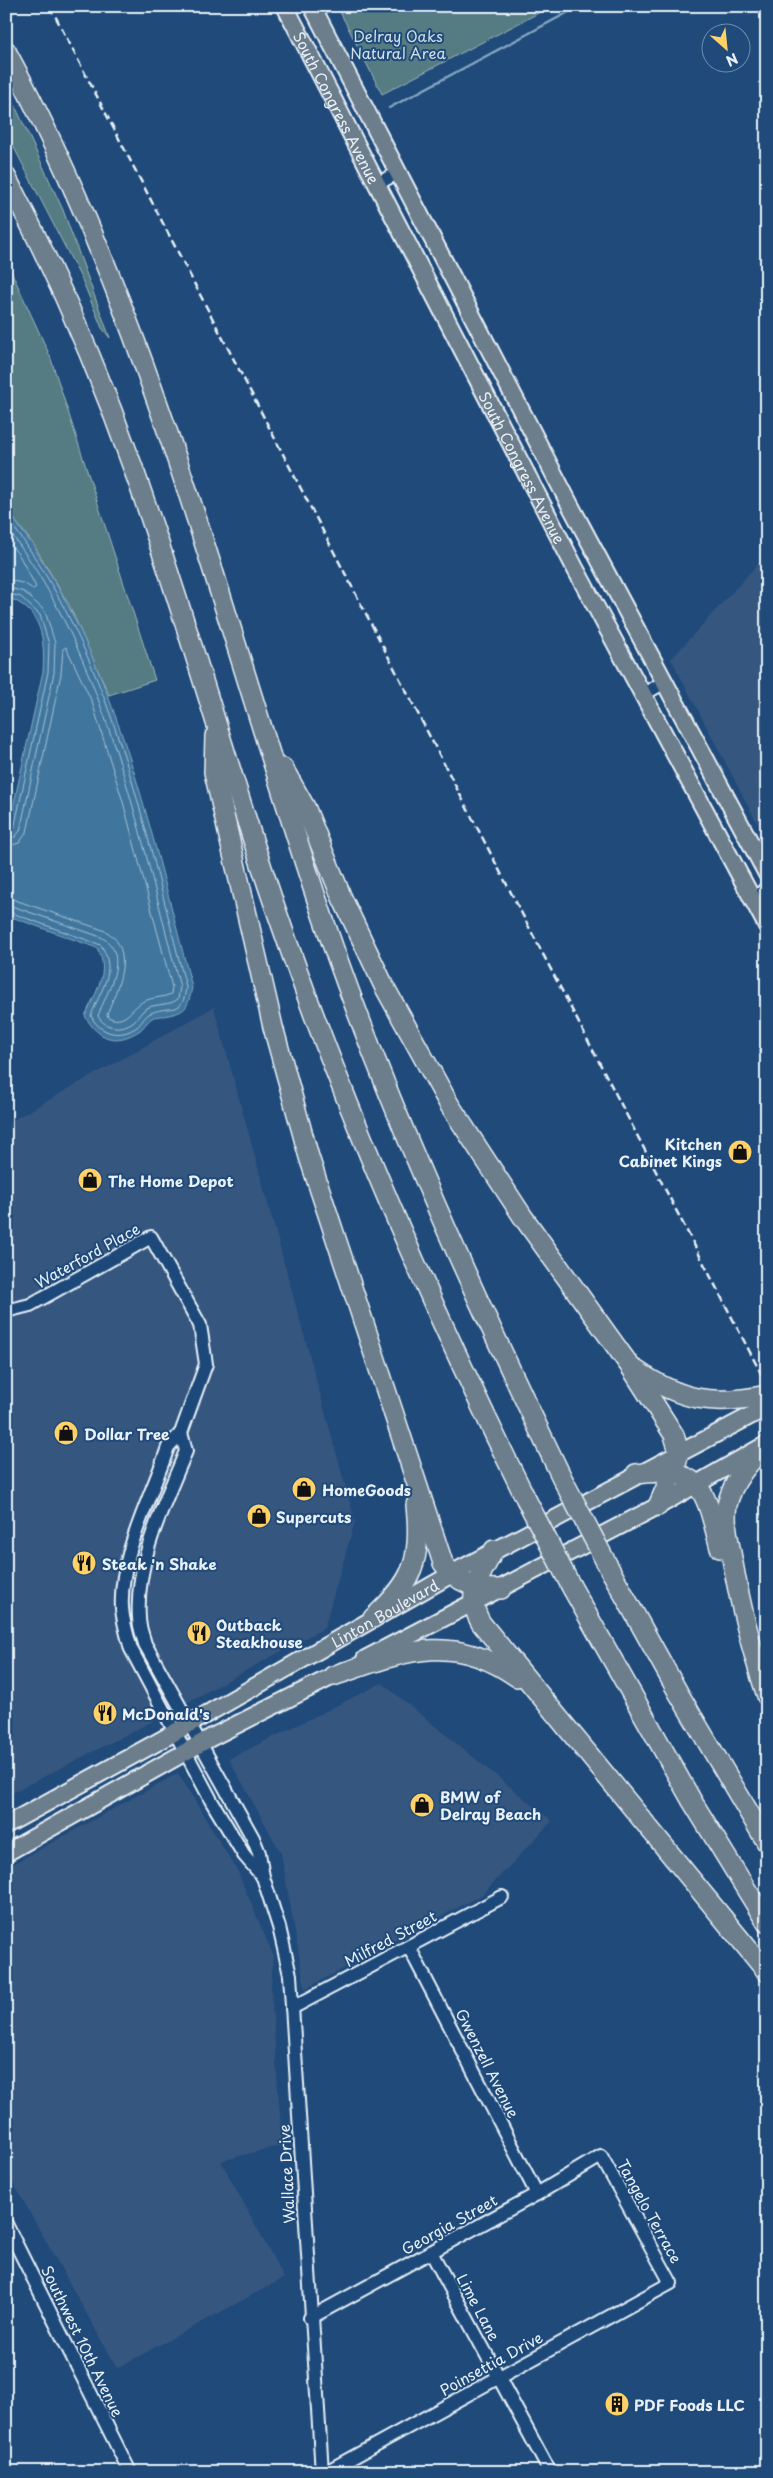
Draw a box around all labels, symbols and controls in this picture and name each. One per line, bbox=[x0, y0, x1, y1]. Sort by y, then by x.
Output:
north arrow bbox=[700, 22, 750, 72]
park label: Delray Oaks Natural Area bbox=[350, 24, 446, 64]
street label: South Congress Avenue bbox=[288, 27, 386, 187]
text: N bbox=[722, 48, 742, 72]
street label: South Congress Avenue bbox=[474, 387, 572, 547]
place label: Kitchen Cabinet Kings bbox=[619, 1132, 722, 1172]
shop icon: Kitchen Cabinet Kings bbox=[727, 1139, 753, 1165]
shop icon: The Home Depot bbox=[77, 1167, 103, 1193]
place label: The Home Depot bbox=[108, 1169, 234, 1192]
street label: Waterford Place bbox=[30, 1217, 144, 1293]
shop icon: Dollar Tree bbox=[53, 1420, 79, 1446]
place label: Dollar Tree bbox=[84, 1422, 170, 1445]
shop icon: HomeGoods bbox=[291, 1476, 317, 1502]
place label: HomeGoods bbox=[322, 1478, 411, 1501]
shop icon: Supercuts bbox=[246, 1503, 272, 1529]
place label: Supercuts bbox=[276, 1505, 351, 1528]
restaurant icon: Steak 'n Shake bbox=[71, 1550, 97, 1576]
place label: Steak 'n Shake bbox=[102, 1552, 217, 1575]
street label: Linton Boulevard bbox=[326, 1573, 442, 1652]
place label: Outback Steakhouse bbox=[216, 1613, 303, 1653]
restaurant icon: Outback Steakhouse bbox=[186, 1620, 212, 1646]
restaurant icon: McDonald's bbox=[92, 1700, 118, 1726]
place label: McDonald's bbox=[122, 1702, 210, 1725]
place label: BMW of Delray Beach bbox=[440, 1785, 541, 1825]
shop icon: BMW of Delray Beach bbox=[409, 1792, 435, 1818]
street label: Milfred Street bbox=[340, 1904, 440, 1972]
street label: Gwenzell Avenue bbox=[451, 2004, 525, 2122]
street label: Wallace Drive bbox=[272, 2124, 300, 2224]
street label: Tangelo Terrace bbox=[612, 2155, 688, 2267]
street label: Georgia Street bbox=[397, 2188, 501, 2260]
street label: Southwest 10th Avenue bbox=[36, 2261, 130, 2421]
street label: Lime Lane bbox=[452, 2269, 506, 2345]
street label: Poinsettia Drive bbox=[435, 2325, 547, 2401]
building icon: PDF Foods LLC bbox=[604, 2391, 630, 2417]
place label: PDF Foods LLC bbox=[634, 2393, 745, 2416]

